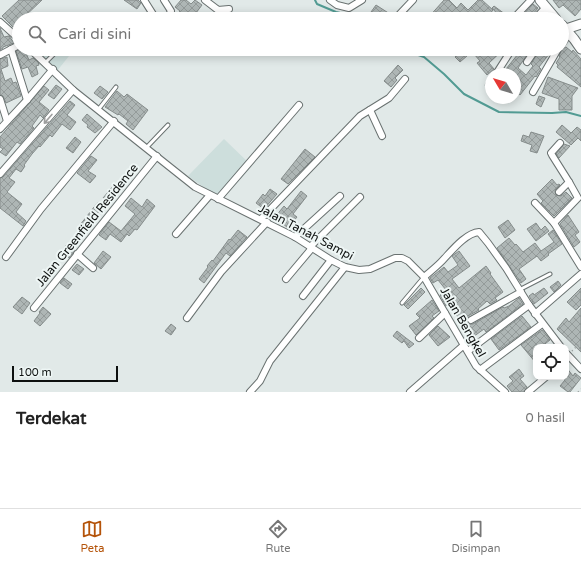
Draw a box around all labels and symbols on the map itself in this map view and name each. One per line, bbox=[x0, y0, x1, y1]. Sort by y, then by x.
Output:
north arrow bbox=[485, 68, 521, 104]
one-way arrow bbox=[43, 114, 52, 125]
street label: Jalan Greenfield Residence bbox=[33, 161, 141, 289]
street label: Jalan Tanah Sampi bbox=[256, 201, 356, 263]
street label: Jalan Bengkel bbox=[437, 284, 489, 360]
scale bar bbox=[12, 364, 118, 383]

